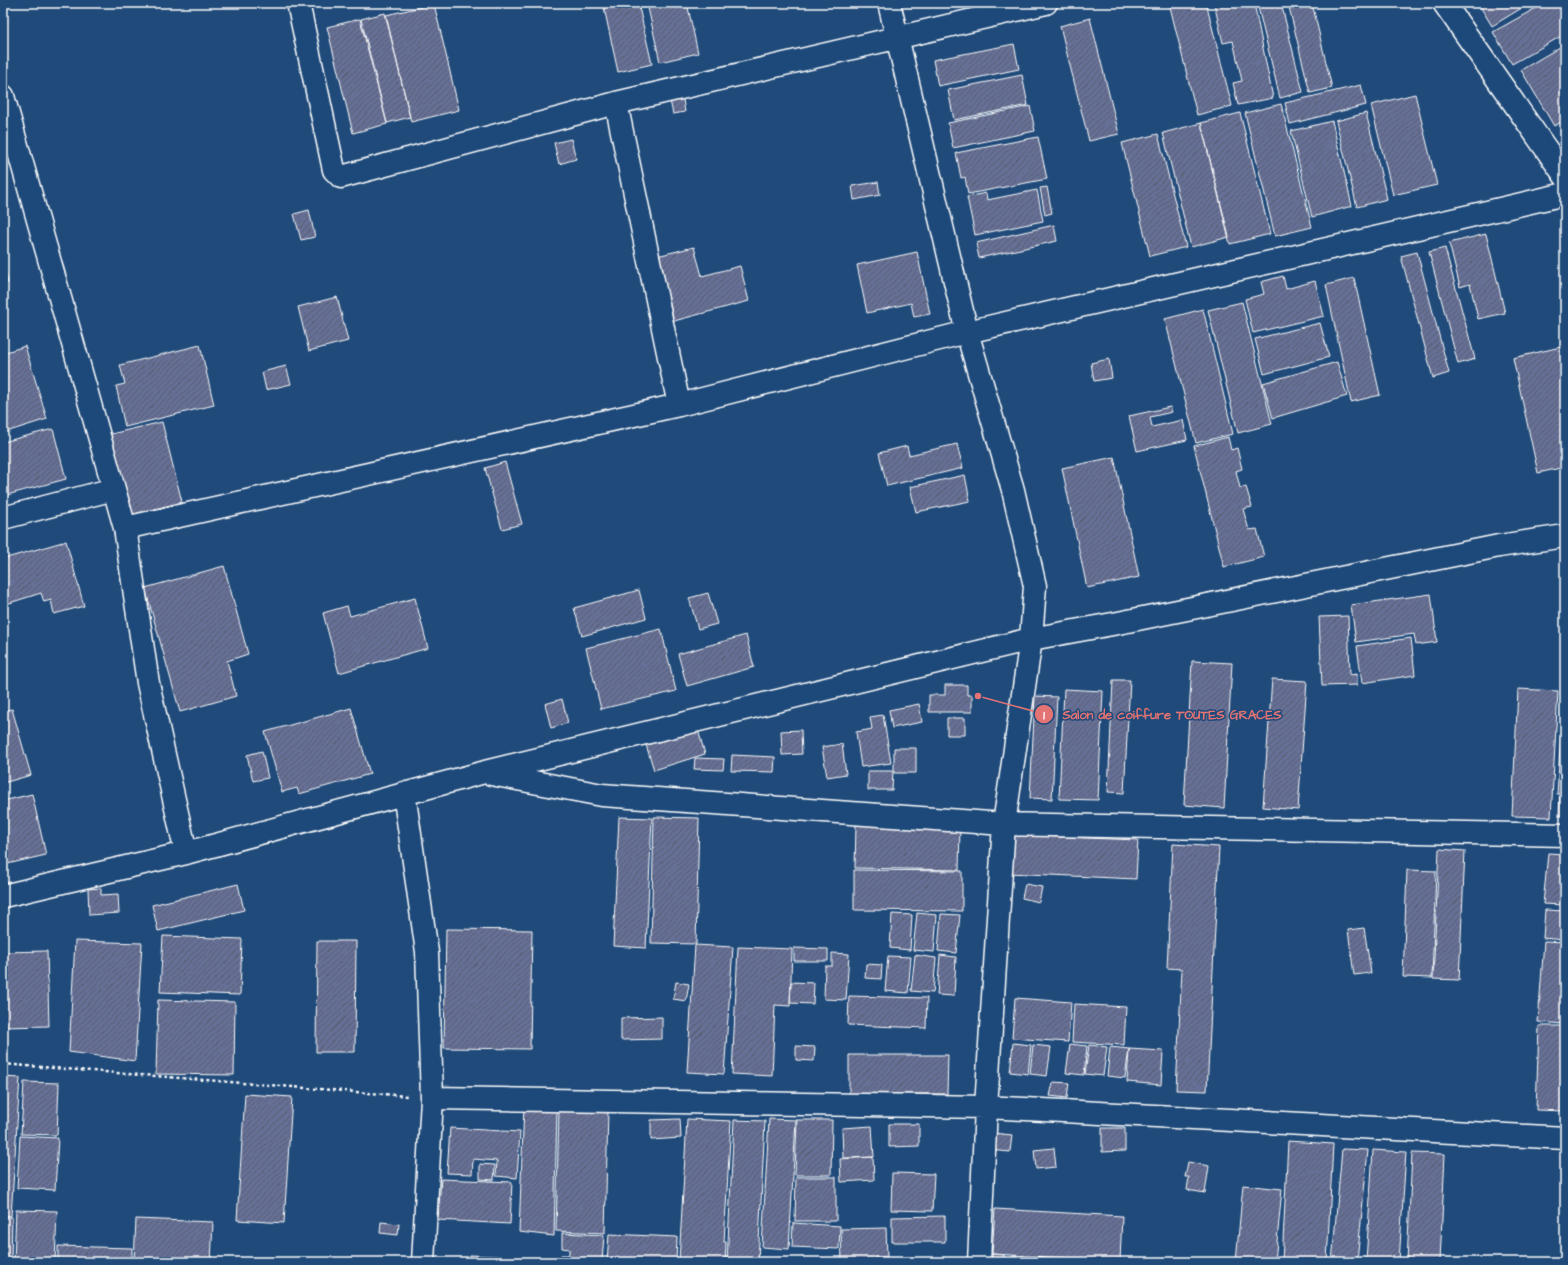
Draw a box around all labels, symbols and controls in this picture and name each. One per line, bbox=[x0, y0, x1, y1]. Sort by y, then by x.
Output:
callout: Salon de coiffure TOUTES GRACES bbox=[1034, 702, 1289, 727]
text: Salon de coiffure TOUTES GRACES bbox=[1061, 706, 1282, 724]
text: 1 bbox=[1043, 707, 1045, 724]

